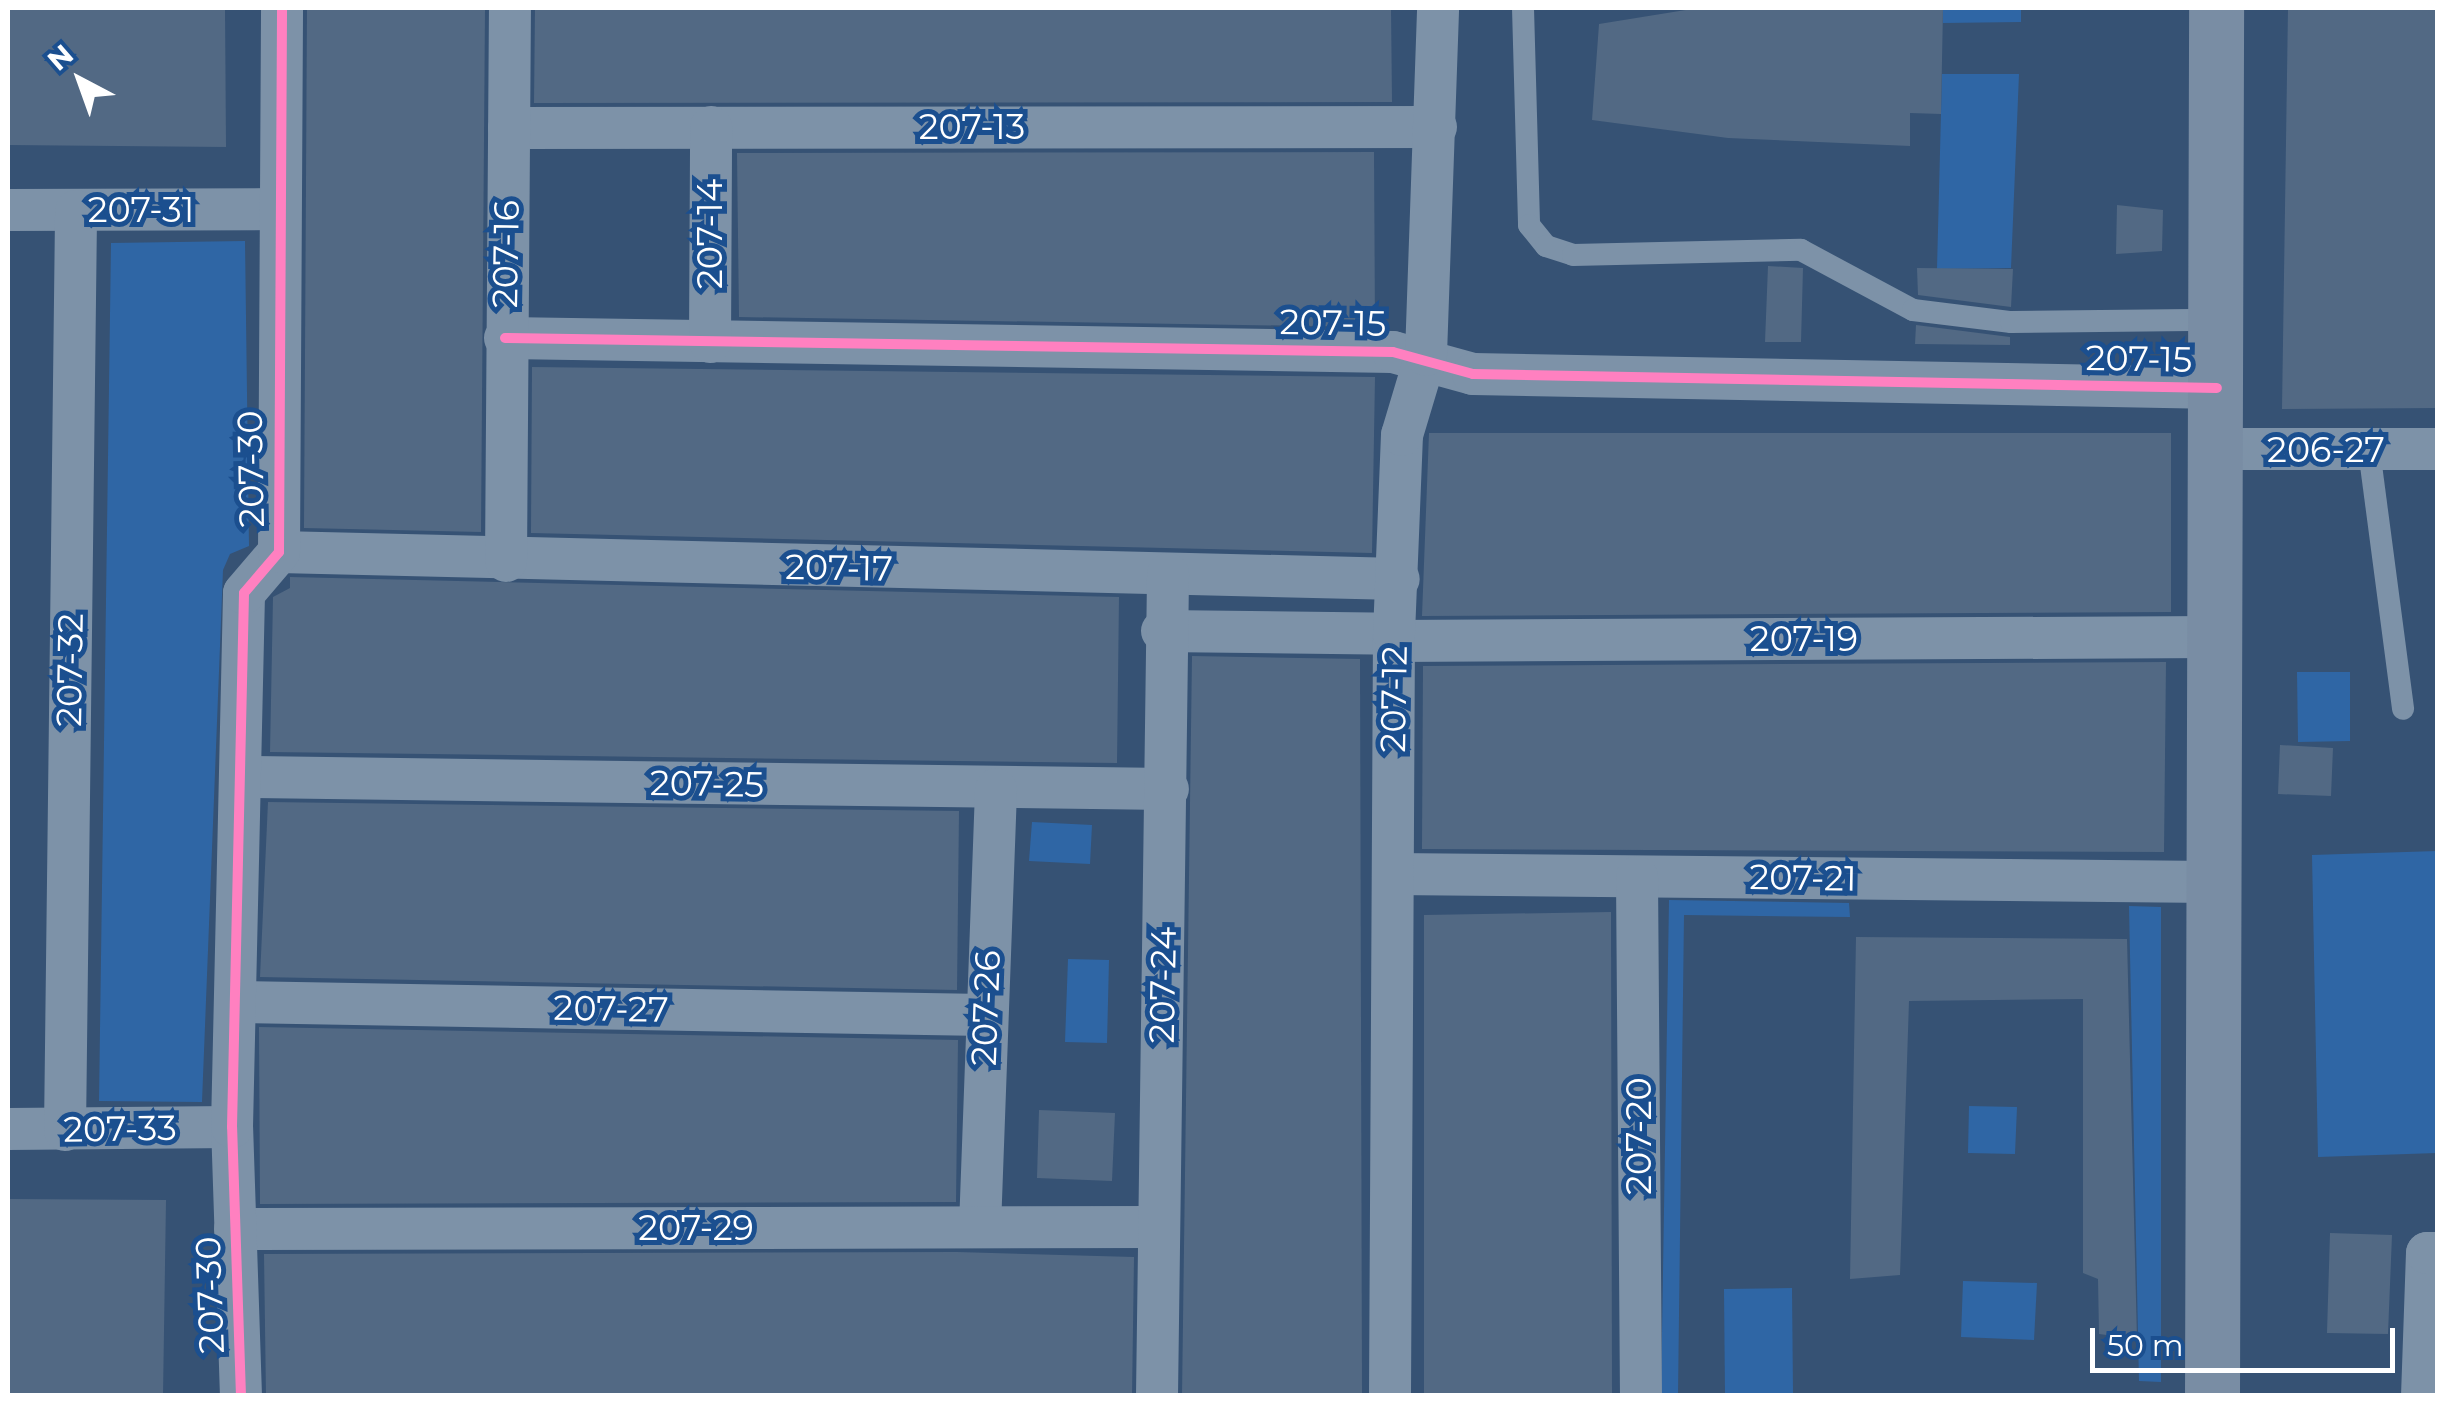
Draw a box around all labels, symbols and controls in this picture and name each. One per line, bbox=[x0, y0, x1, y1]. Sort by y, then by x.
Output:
north arrow bbox=[30, 30, 130, 130]
text: N bbox=[41, 37, 80, 78]
street label: 207-13 bbox=[919, 106, 1025, 148]
street label: 207-14 bbox=[689, 179, 731, 289]
street label: 207-31 bbox=[88, 189, 194, 231]
street label: 207-16 bbox=[484, 199, 528, 309]
street label: 207-15 bbox=[1279, 301, 1387, 345]
street label: 207-15 bbox=[2085, 337, 2193, 381]
street label: 207-30 bbox=[229, 410, 273, 528]
street label: 206-27 bbox=[2267, 429, 2385, 471]
street label: 207-17 bbox=[785, 546, 893, 590]
street label: 207-32 bbox=[48, 613, 92, 727]
street label: 207-19 bbox=[1750, 618, 1858, 660]
street label: 207-12 bbox=[1372, 645, 1416, 753]
street label: 207-25 bbox=[650, 762, 764, 806]
street label: 207-21 bbox=[1749, 856, 1857, 900]
street label: 207-24 bbox=[1141, 926, 1185, 1044]
street label: 207-26 bbox=[963, 949, 1009, 1067]
street label: 207-27 bbox=[553, 987, 669, 1031]
street label: 207-20 bbox=[1618, 1077, 1660, 1195]
street label: 207-33 bbox=[63, 1107, 177, 1151]
street label: 207-29 bbox=[638, 1207, 754, 1249]
street label: 207-30 bbox=[187, 1236, 233, 1354]
scale bar bbox=[2095, 1308, 2400, 1370]
text: 50 m bbox=[2107, 1327, 2184, 1364]

